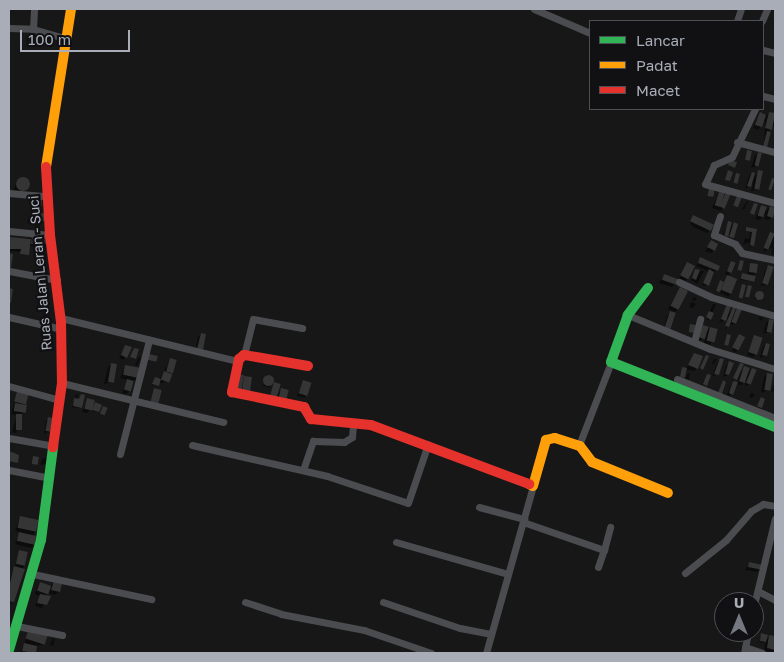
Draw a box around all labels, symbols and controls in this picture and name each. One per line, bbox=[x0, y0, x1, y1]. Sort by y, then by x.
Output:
scale bar bbox=[22, 20, 132, 52]
legend bbox=[589, 20, 764, 110]
text: 100 m bbox=[28, 30, 71, 48]
text: Lancar bbox=[636, 31, 685, 49]
text: Padat bbox=[636, 56, 678, 74]
text: Macet bbox=[636, 81, 680, 99]
street label: Ruas Jalan Leran - Suci bbox=[25, 195, 55, 351]
north arrow bbox=[714, 592, 764, 642]
text: U bbox=[734, 594, 744, 611]

